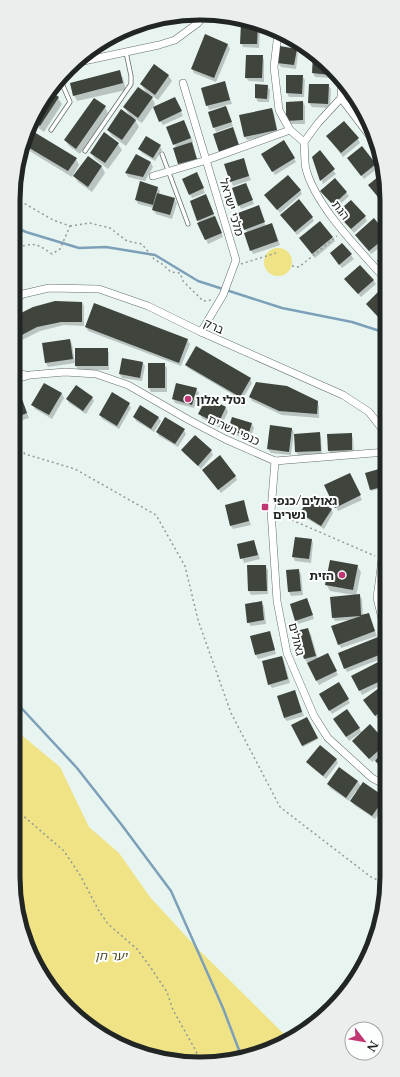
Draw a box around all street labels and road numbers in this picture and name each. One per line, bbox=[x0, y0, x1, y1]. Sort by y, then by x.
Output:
street label: מלכי ישראל bbox=[217, 176, 247, 238]
street label: הגת bbox=[329, 197, 353, 223]
street label: ברק bbox=[202, 315, 226, 337]
street label: כנפי נשרים bbox=[206, 411, 262, 449]
street label: גאולים bbox=[286, 621, 308, 657]

